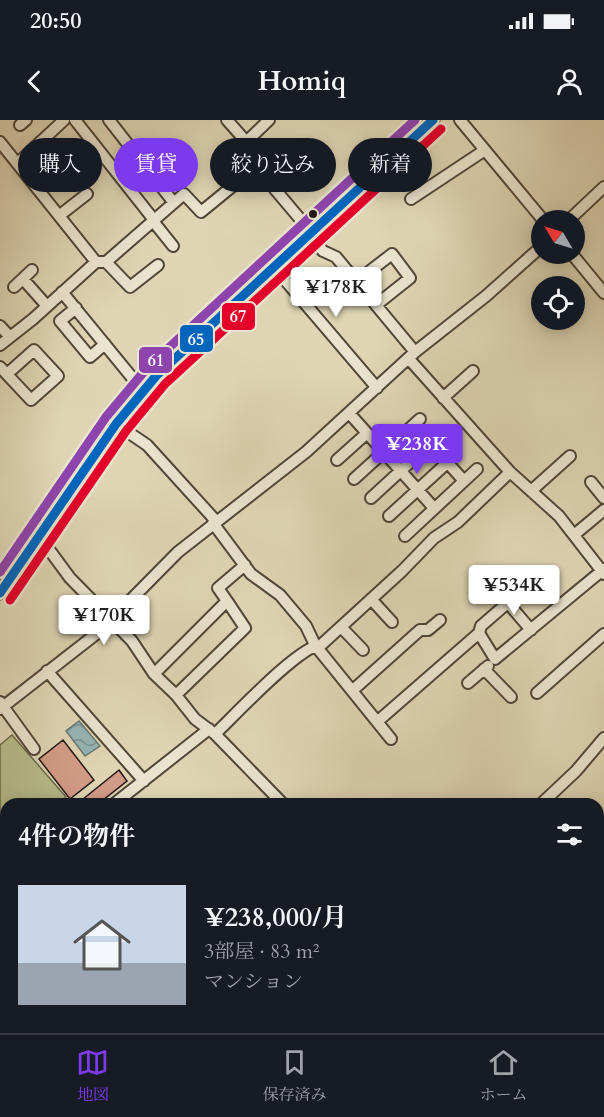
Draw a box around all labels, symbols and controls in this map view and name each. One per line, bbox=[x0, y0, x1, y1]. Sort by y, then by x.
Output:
text: 20:50 bbox=[30, 6, 81, 36]
text: Homiq bbox=[258, 63, 346, 100]
icon: back bbox=[18, 65, 51, 98]
icon: person bbox=[553, 65, 586, 98]
chip: 購入 bbox=[18, 138, 102, 192]
chip: 賃貸 bbox=[114, 138, 198, 192]
chip: 絞り込み bbox=[210, 138, 336, 192]
chip: 新着 bbox=[348, 138, 432, 192]
unlabelled marker bbox=[307, 208, 319, 220]
north arrow bbox=[531, 210, 585, 264]
map controls bbox=[531, 210, 585, 330]
pin: ¥178K bbox=[294, 267, 378, 318]
text: ¥178K bbox=[305, 273, 367, 300]
button: locate bbox=[531, 276, 585, 330]
line badge: 67 bbox=[221, 302, 256, 331]
text: 67 bbox=[230, 306, 246, 328]
line badge: 65 bbox=[179, 324, 214, 353]
text: 65 bbox=[188, 329, 204, 351]
line badge: 61 bbox=[138, 346, 173, 374]
text: 61 bbox=[148, 350, 164, 372]
pin: ¥238K bbox=[375, 424, 459, 475]
text: ¥238K bbox=[386, 430, 448, 457]
pin: ¥534K bbox=[472, 565, 556, 616]
text: ¥534K bbox=[483, 571, 545, 598]
pin: ¥170K bbox=[62, 595, 146, 646]
text: ¥170K bbox=[73, 601, 135, 628]
icon: filters bbox=[553, 818, 586, 851]
text: 4件の物件 bbox=[18, 819, 135, 854]
text: ¥238,000/月 bbox=[204, 900, 347, 935]
icon: home bbox=[66, 909, 138, 981]
text: 3部屋 · 83 m² bbox=[204, 938, 320, 965]
text: マンション bbox=[204, 968, 303, 995]
tab: 地図 bbox=[76, 1046, 109, 1106]
tab: 保存済み bbox=[262, 1046, 326, 1106]
tab: ホーム bbox=[479, 1046, 527, 1106]

